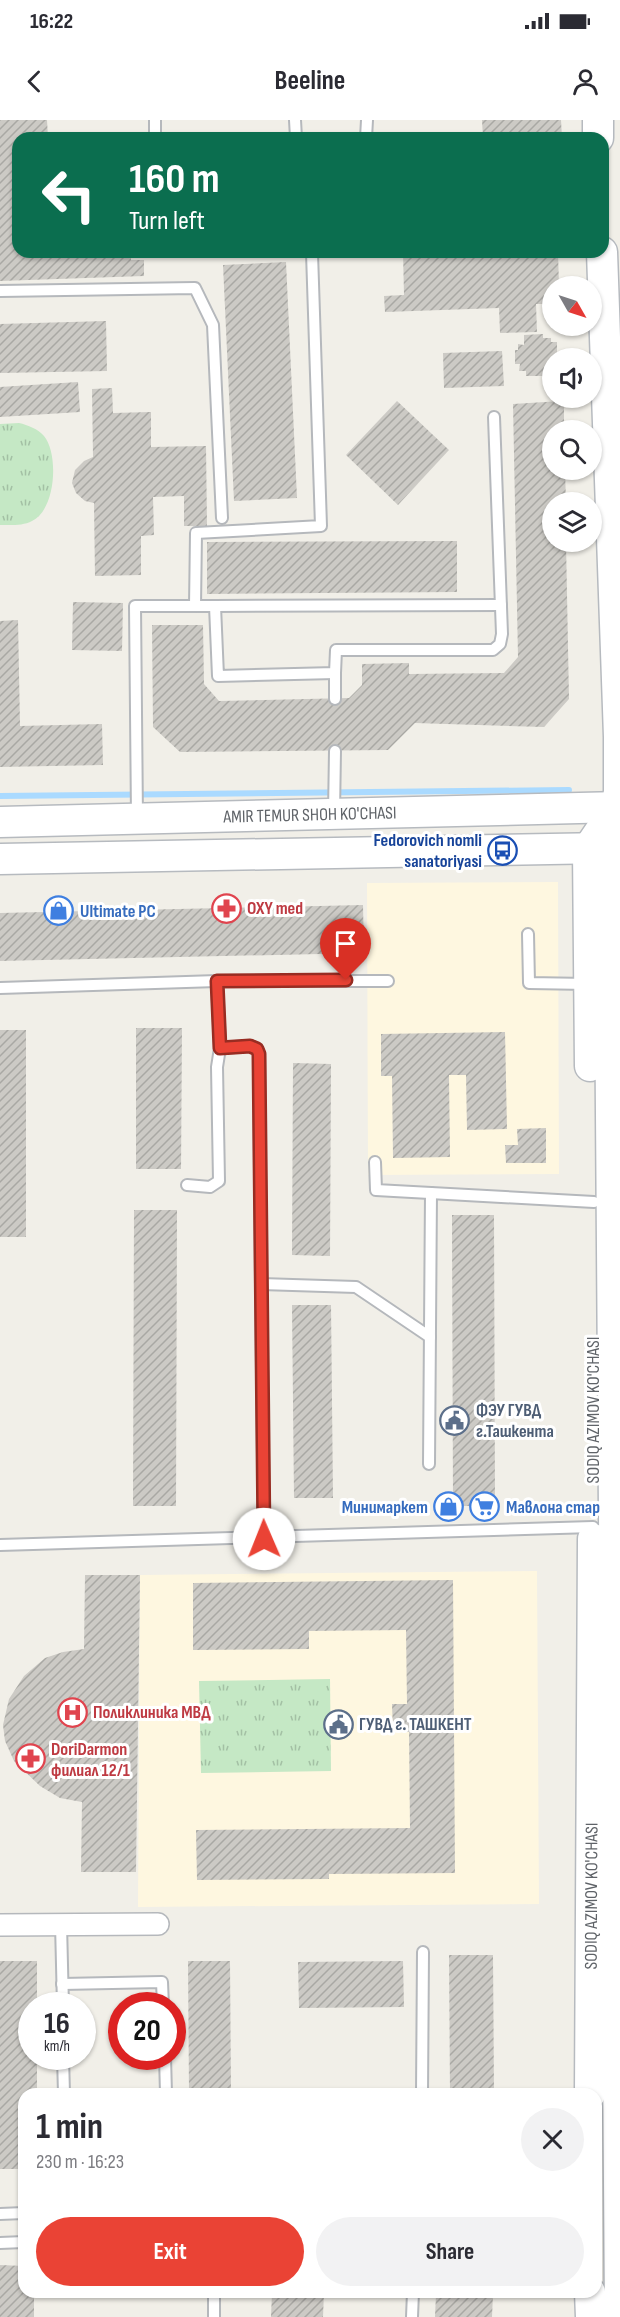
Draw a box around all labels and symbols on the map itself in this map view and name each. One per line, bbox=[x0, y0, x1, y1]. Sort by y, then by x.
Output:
north arrow bbox=[542, 276, 602, 336]
street label: AMIR TEMUR SHOH KO'CHASI bbox=[222, 802, 397, 828]
place label: Fedorovich nomli sanatoriyasi bbox=[373, 830, 482, 872]
bus stop icon: Fedorovich nomli sanatoriyasi bbox=[487, 834, 519, 866]
pharmacy icon: OXY med bbox=[210, 892, 242, 924]
shop icon: Ultimate PC bbox=[43, 895, 75, 927]
place label: OXY med bbox=[247, 898, 303, 919]
place label: Ultimate PC bbox=[80, 901, 156, 922]
pin bbox=[320, 918, 371, 980]
street label: SODIQ AZIMOV KO'CHASI bbox=[583, 1337, 604, 1483]
place label: ФЭУ ГУВД г.Ташкента bbox=[476, 1400, 554, 1442]
public building icon: ФЭУ ГУВД г.Ташкента bbox=[439, 1404, 471, 1436]
shop icon: Минимаркет bbox=[433, 1491, 465, 1523]
supermarket icon: Мавлона стар bbox=[469, 1491, 501, 1523]
place label: Минимаркет bbox=[342, 1497, 428, 1518]
place label: Мавлона стар bbox=[506, 1497, 600, 1518]
position arrow bbox=[232, 1507, 296, 1571]
hospital icon: Поликлиника МВД bbox=[56, 1696, 88, 1728]
place label: Поликлиника МВД bbox=[93, 1702, 211, 1723]
public building icon: ГУВД г. ТАШКЕНТ bbox=[322, 1708, 354, 1740]
place label: ГУВД г. ТАШКЕНТ bbox=[359, 1714, 472, 1735]
place label: DoriDarmon филиал 12/1 bbox=[51, 1739, 130, 1781]
pharmacy icon: DoriDarmon филиал 12/1 bbox=[14, 1743, 46, 1775]
street label: SODIQ AZIMOV KO'CHASI bbox=[581, 1822, 602, 1970]
speed limit sign: 20 bbox=[108, 1992, 186, 2070]

